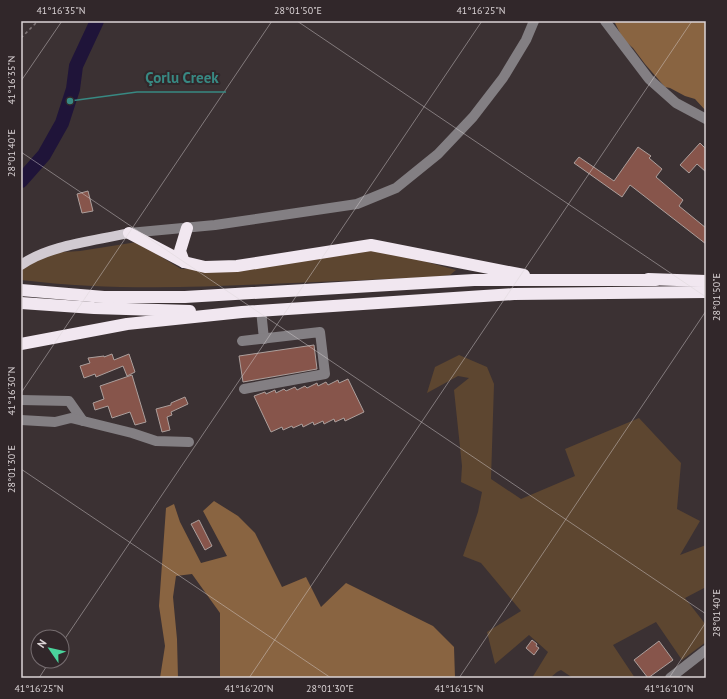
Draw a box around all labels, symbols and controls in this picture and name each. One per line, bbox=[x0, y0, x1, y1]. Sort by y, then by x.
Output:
text: 41°16'35"N bbox=[36, 4, 86, 17]
text: 28°01'50"E bbox=[274, 4, 322, 17]
text: 41°16'25"N bbox=[456, 4, 506, 17]
text: 41°16'35"N bbox=[5, 55, 18, 105]
callout: Çorlu Creek bbox=[137, 65, 226, 92]
text: Çorlu Creek bbox=[145, 68, 219, 87]
text: 28°01'40"E bbox=[5, 129, 18, 177]
text: 28°01'50"E bbox=[710, 273, 723, 321]
text: 41°16'30"N bbox=[5, 366, 18, 416]
text: 28°01'30"E bbox=[5, 445, 18, 493]
text: 28°01'40"E bbox=[710, 589, 723, 637]
north arrow bbox=[30, 629, 70, 669]
text: N bbox=[34, 636, 50, 650]
text: 41°16'25"N bbox=[14, 682, 64, 695]
text: 41°16'20"N bbox=[224, 682, 274, 695]
text: 28°01'30"E bbox=[306, 682, 354, 695]
text: 41°16'15"N bbox=[434, 682, 484, 695]
text: 41°16'10"N bbox=[644, 682, 694, 695]

